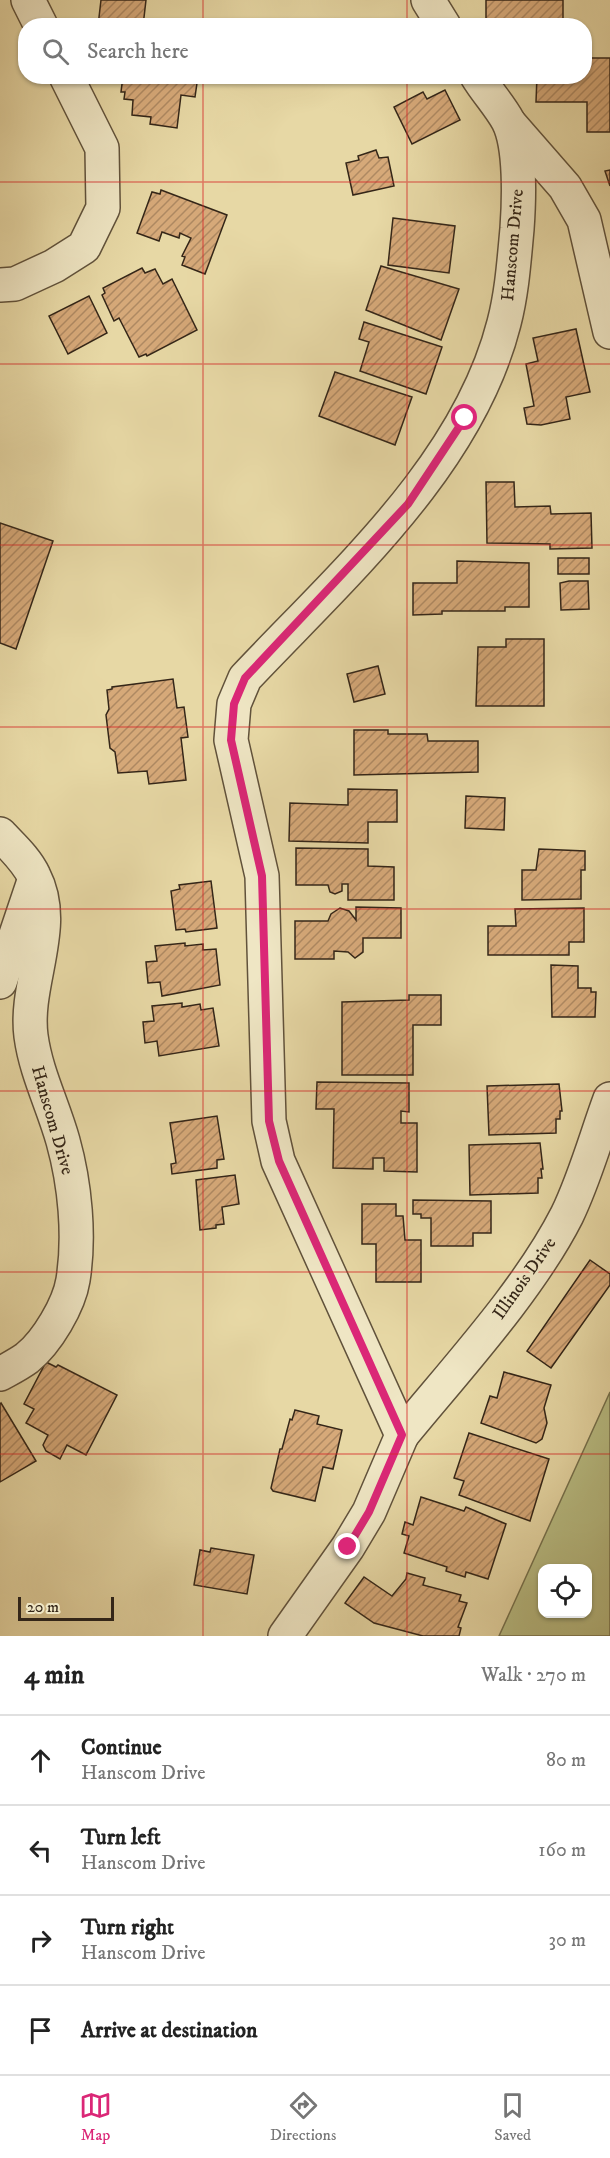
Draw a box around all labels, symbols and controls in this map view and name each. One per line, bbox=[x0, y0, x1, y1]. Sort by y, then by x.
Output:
search box bbox=[18, 18, 592, 84]
icon: search bbox=[39, 35, 72, 68]
text: Search here bbox=[87, 38, 189, 65]
street label: Hanscom Drive bbox=[497, 188, 529, 302]
route start bbox=[451, 404, 477, 430]
street label: Hanscom Drive bbox=[26, 1063, 78, 1177]
street label: Illinois Drive bbox=[488, 1233, 561, 1324]
route end bbox=[334, 1533, 360, 1559]
map controls bbox=[538, 1564, 592, 1618]
button: locate bbox=[538, 1564, 592, 1618]
scale bar bbox=[18, 1594, 114, 1622]
text: 20 m bbox=[27, 1597, 59, 1617]
text: 4 min bbox=[24, 1659, 84, 1692]
text: Walk · 270 m bbox=[481, 1663, 586, 1688]
text: Continue bbox=[81, 1734, 162, 1761]
icon: ahead bbox=[24, 1744, 57, 1777]
text: 80 m bbox=[546, 1748, 586, 1773]
text: Hanscom Drive bbox=[81, 1761, 206, 1786]
text: Turn left bbox=[81, 1824, 161, 1851]
icon: left bbox=[24, 1834, 57, 1867]
text: 160 m bbox=[538, 1838, 586, 1863]
text: Hanscom Drive bbox=[81, 1851, 206, 1876]
text: Turn right bbox=[81, 1914, 174, 1941]
icon: right bbox=[24, 1924, 57, 1957]
text: 30 m bbox=[548, 1928, 586, 1953]
text: Hanscom Drive bbox=[81, 1941, 206, 1966]
icon: arrive bbox=[24, 2014, 57, 2047]
text: Arrive at destination bbox=[81, 2017, 258, 2044]
tab: Map bbox=[79, 2089, 112, 2145]
tab: Directions bbox=[270, 2089, 336, 2145]
tab: Saved bbox=[494, 2089, 531, 2145]

